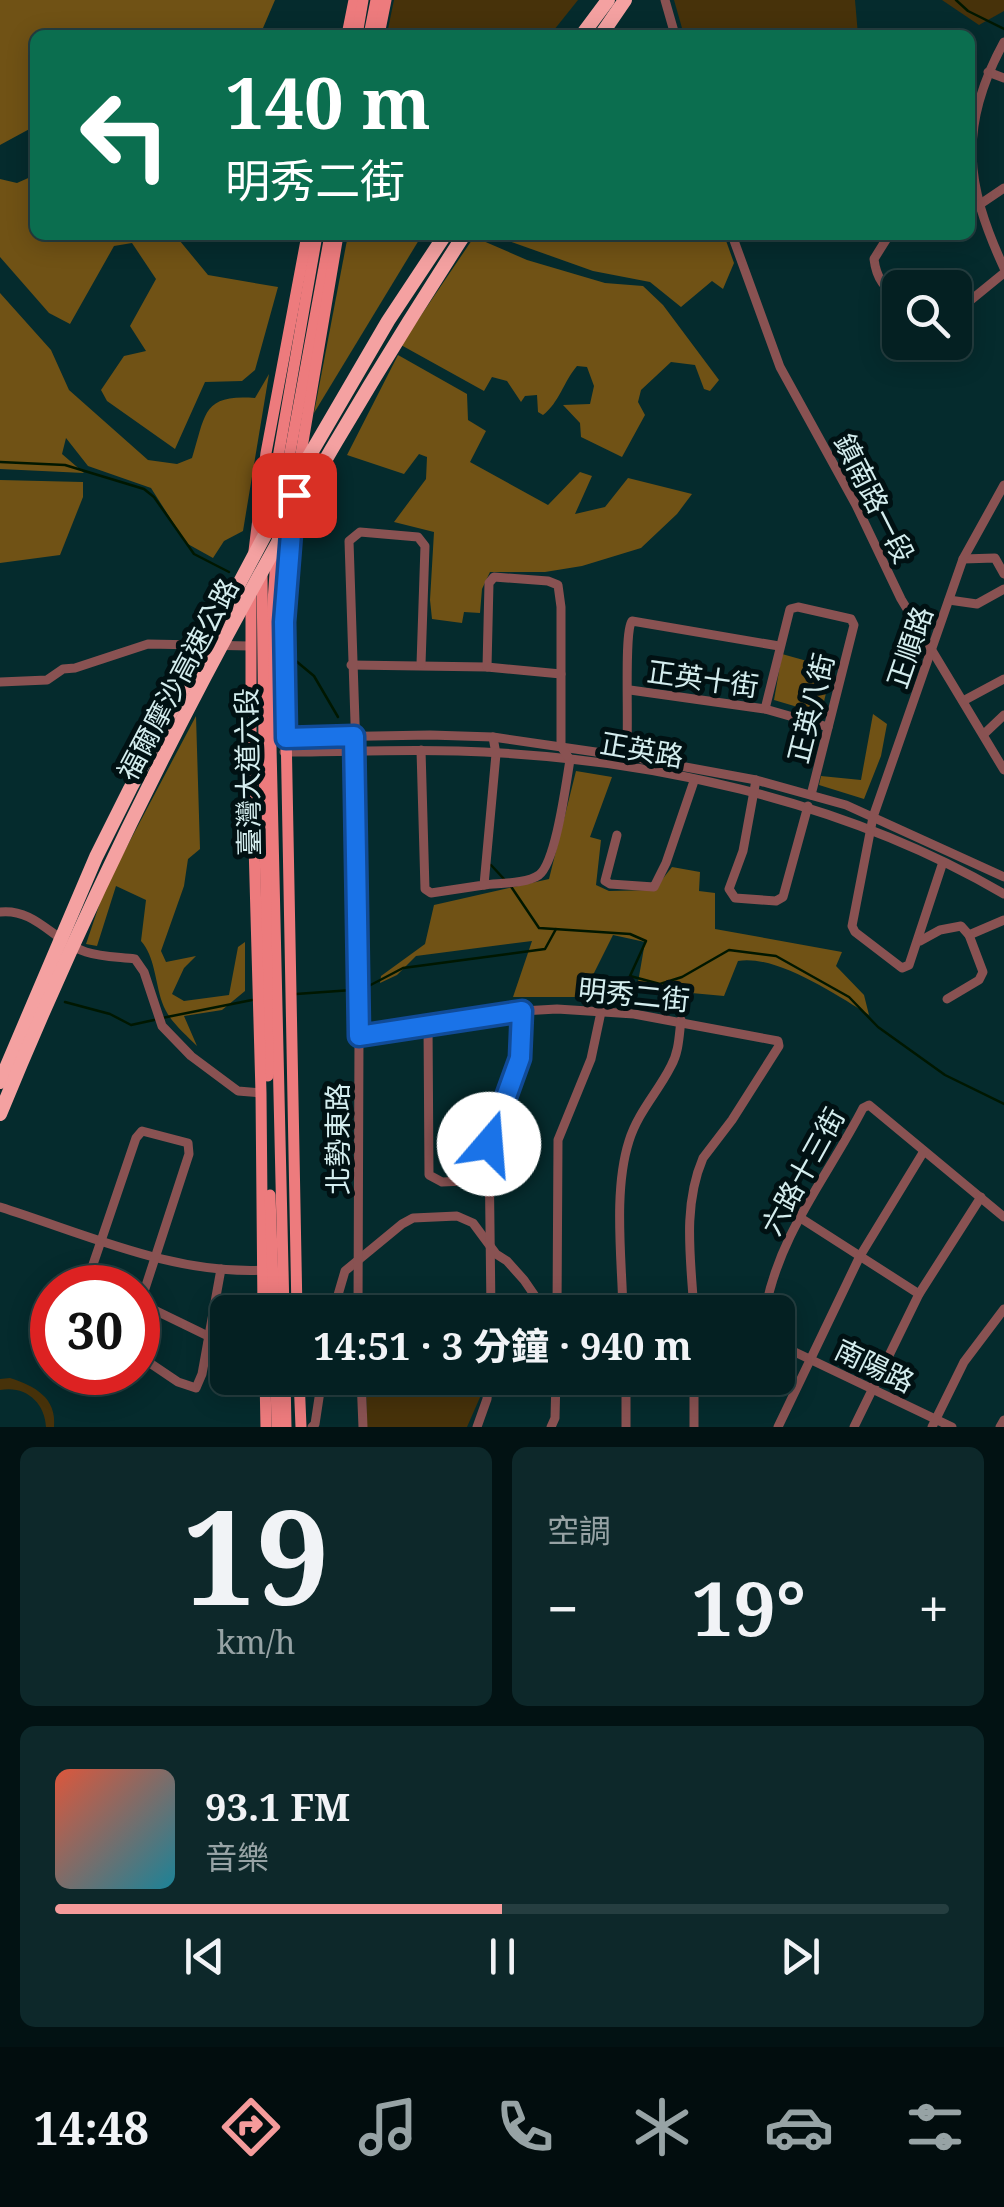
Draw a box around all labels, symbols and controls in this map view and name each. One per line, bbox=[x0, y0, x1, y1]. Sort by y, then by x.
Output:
text: 140 m bbox=[225, 54, 431, 150]
icon: left bbox=[60, 70, 190, 200]
text: 明秀二街 bbox=[225, 149, 405, 210]
map controls bbox=[882, 270, 972, 360]
button: search bbox=[882, 270, 972, 360]
street label: 鎮南路一段 bbox=[826, 427, 924, 569]
pin bbox=[252, 453, 337, 538]
icon: arrive bbox=[267, 468, 322, 523]
street label: 福爾摩沙高速公路 bbox=[108, 571, 246, 787]
street label: 正順路 bbox=[877, 601, 941, 693]
street label: 正英八街 bbox=[778, 649, 842, 767]
street label: 正英十街 bbox=[645, 651, 761, 705]
street label: 臺灣大道六段 bbox=[227, 688, 267, 856]
street label: 正英路 bbox=[597, 723, 687, 775]
street label: 明秀二街 bbox=[576, 969, 692, 1019]
street label: 北勢東路 bbox=[318, 1083, 356, 1195]
position arrow bbox=[437, 1092, 541, 1196]
street label: 六路十三街 bbox=[751, 1101, 853, 1241]
speed limit sign: 30 bbox=[30, 1265, 160, 1395]
text: 14:51 · 3 分鐘 · 940 m bbox=[313, 1319, 692, 1371]
street label: 南陽路 bbox=[829, 1330, 921, 1400]
text: 19 bbox=[183, 1466, 329, 1643]
text: 空調 bbox=[547, 1508, 611, 1551]
text: 19° bbox=[691, 1556, 806, 1658]
text: − bbox=[547, 1570, 579, 1645]
text: + bbox=[918, 1570, 949, 1645]
text: km/h bbox=[217, 1620, 295, 1663]
text: 93.1 FM bbox=[205, 1780, 350, 1832]
text: 音樂 bbox=[205, 1835, 269, 1878]
icon: previous bbox=[177, 1929, 232, 1984]
icon: pause bbox=[475, 1929, 530, 1984]
icon: next bbox=[773, 1929, 828, 1984]
icon: directions bbox=[216, 2092, 286, 2162]
icon: music bbox=[353, 2092, 423, 2162]
icon: phone bbox=[490, 2092, 560, 2162]
icon: climate bbox=[627, 2092, 697, 2162]
icon: car bbox=[764, 2092, 834, 2162]
icon: filters bbox=[900, 2092, 970, 2162]
text: 14:48 bbox=[33, 2097, 149, 2158]

